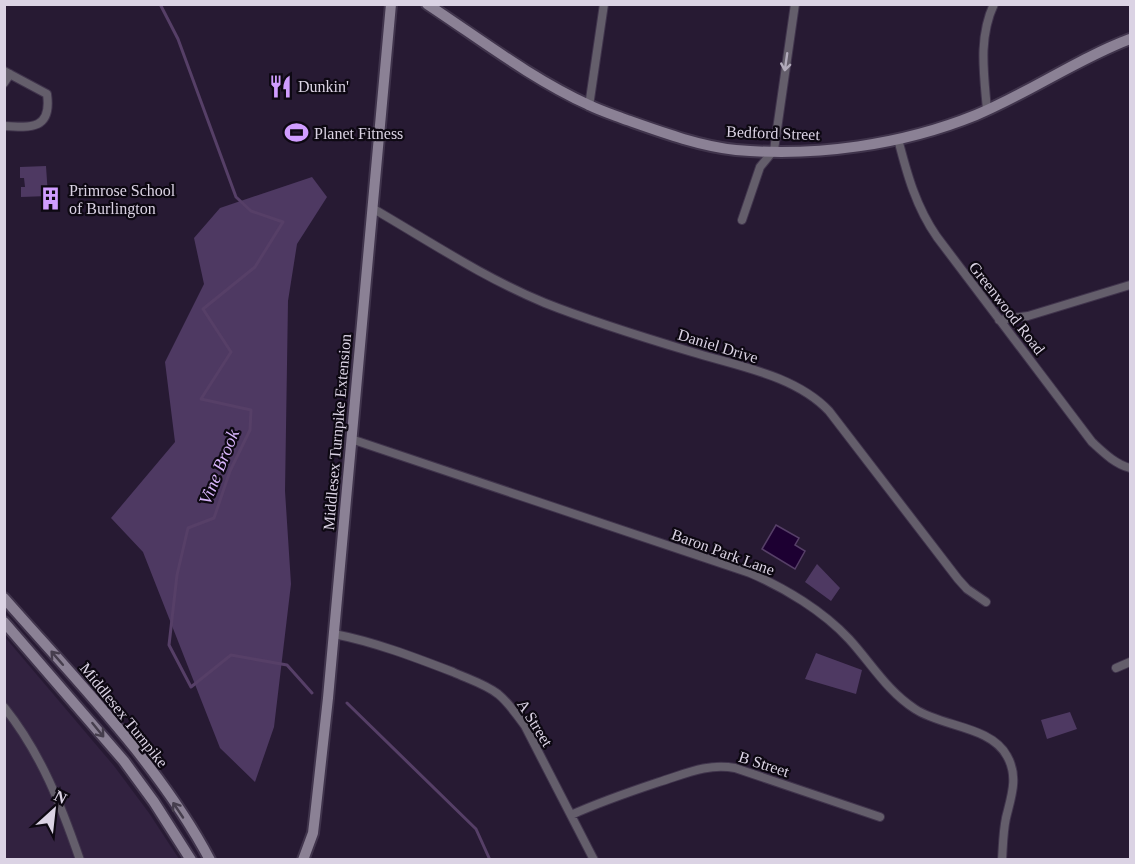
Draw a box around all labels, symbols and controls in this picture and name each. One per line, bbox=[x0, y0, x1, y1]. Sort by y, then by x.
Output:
one-way arrow bbox=[781, 52, 792, 72]
restaurant icon: Dunkin' bbox=[267, 73, 293, 99]
place label: Dunkin' bbox=[298, 78, 349, 95]
sports icon: Planet Fitness bbox=[283, 120, 309, 146]
street label: Bedford Street bbox=[726, 123, 821, 143]
place label: Planet Fitness bbox=[314, 125, 403, 142]
place label: Primrose School of Burlington bbox=[69, 182, 176, 218]
building icon: Primrose School of Burlington bbox=[38, 186, 64, 212]
street label: Greenwood Road bbox=[966, 258, 1048, 358]
street label: Daniel Drive bbox=[676, 326, 760, 366]
street label: Middlesex Turnpike Extension bbox=[320, 333, 355, 531]
water label: Vine Brook bbox=[195, 425, 244, 508]
street label: Baron Park Lane bbox=[669, 525, 777, 579]
one-way arrow bbox=[50, 651, 64, 666]
street label: Middlesex Turnpike bbox=[76, 659, 171, 771]
street label: A Street bbox=[514, 696, 556, 750]
one-way arrow bbox=[91, 722, 105, 737]
street label: B Street bbox=[737, 748, 792, 780]
north arrow bbox=[24, 780, 84, 840]
text: N bbox=[52, 787, 70, 807]
one-way arrow bbox=[172, 802, 184, 819]

